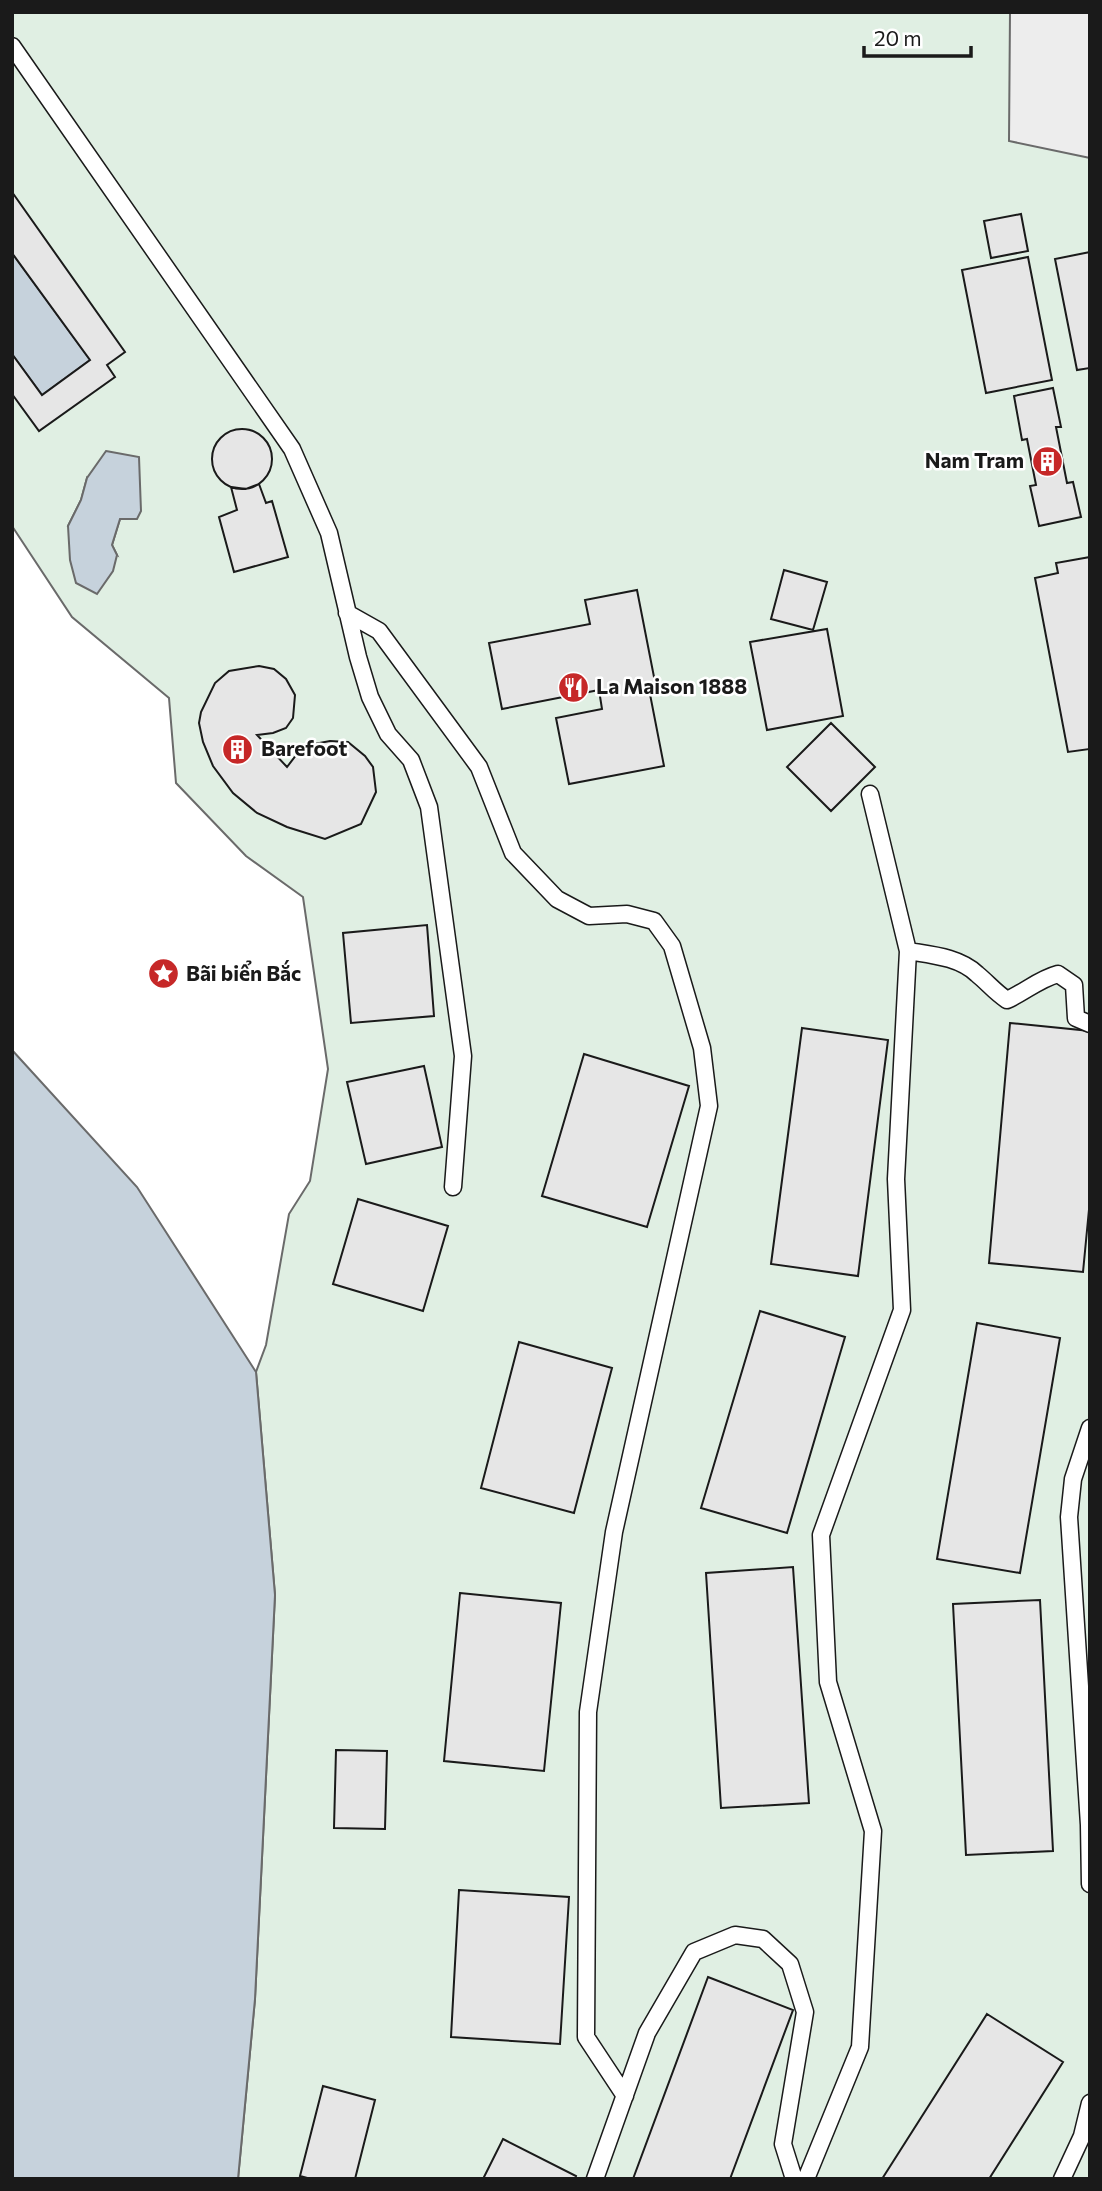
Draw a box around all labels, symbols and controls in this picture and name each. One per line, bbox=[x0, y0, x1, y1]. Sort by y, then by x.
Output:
scale bar bbox=[864, 14, 971, 58]
text: 20 m bbox=[874, 25, 922, 50]
building icon: Nam Tram bbox=[1030, 444, 1064, 478]
place label: Nam Tram bbox=[925, 447, 1024, 472]
restaurant icon: La Maison 1888 bbox=[556, 670, 590, 704]
place label: La Maison 1888 bbox=[596, 673, 747, 698]
building icon: Barefoot bbox=[221, 732, 255, 766]
place label: Barefoot bbox=[261, 735, 348, 760]
place icon: Bãi biển Bắc bbox=[146, 957, 180, 991]
place label: Bãi biển Bắc bbox=[186, 960, 301, 985]

